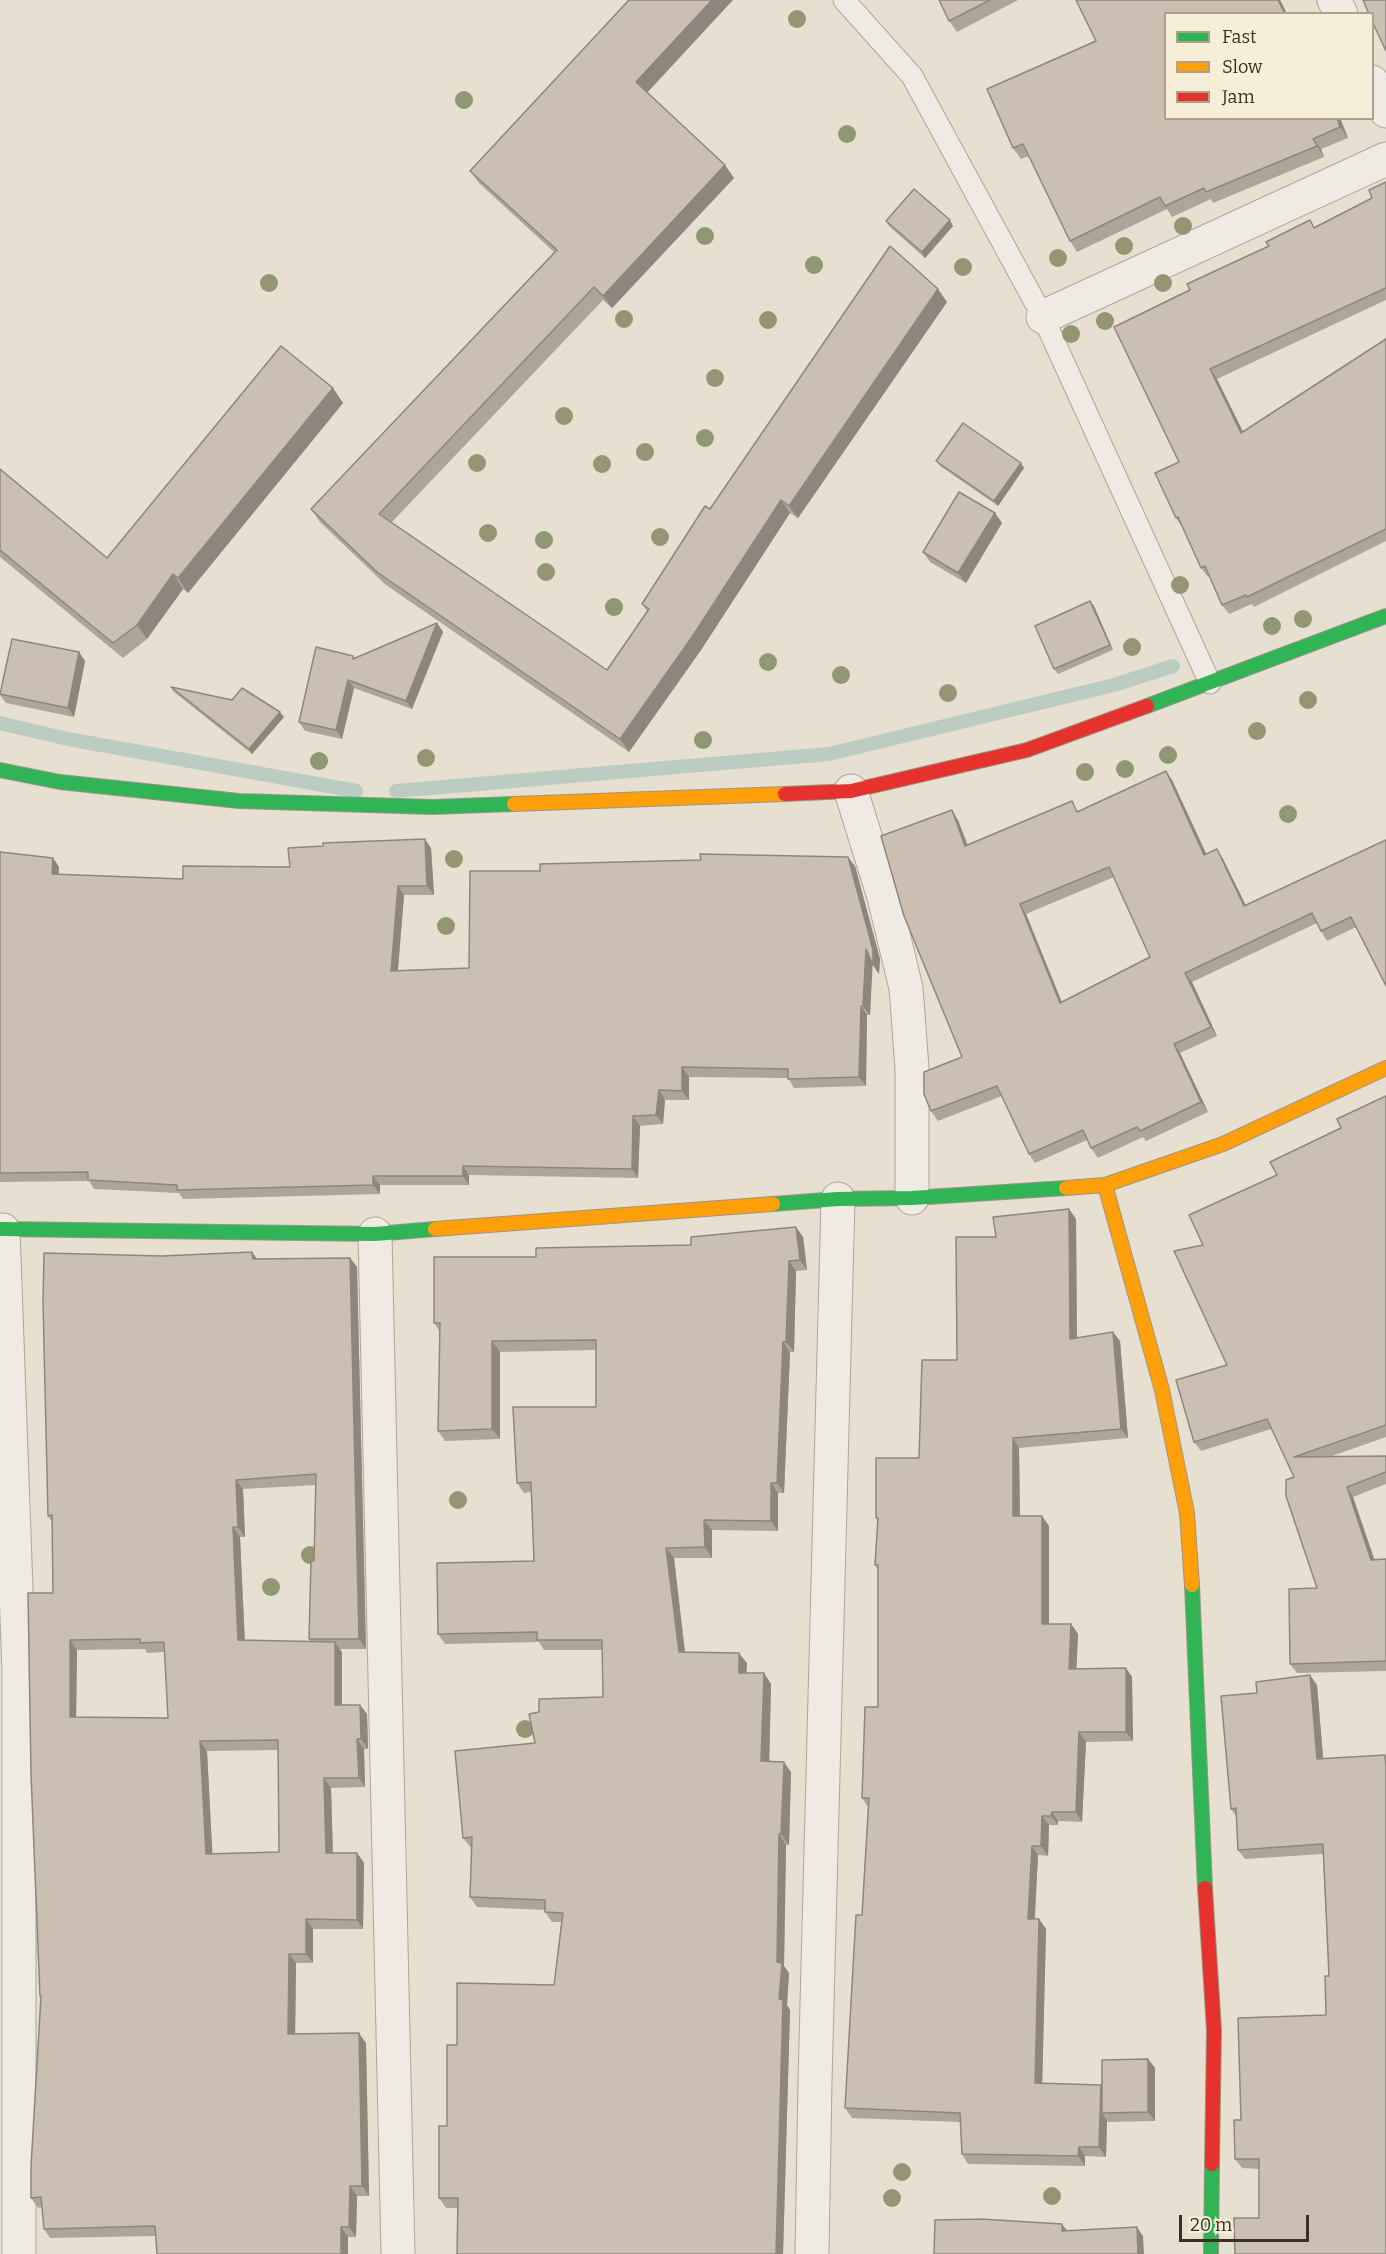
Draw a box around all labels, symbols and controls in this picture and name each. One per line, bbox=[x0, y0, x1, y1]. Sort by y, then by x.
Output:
legend bbox=[1164, 12, 1374, 120]
text: Fast bbox=[1222, 26, 1257, 48]
text: Slow bbox=[1222, 56, 1262, 78]
text: Jam bbox=[1222, 86, 1255, 108]
scale bar bbox=[1182, 2203, 1312, 2241]
text: 20 m bbox=[1190, 2214, 1232, 2236]

